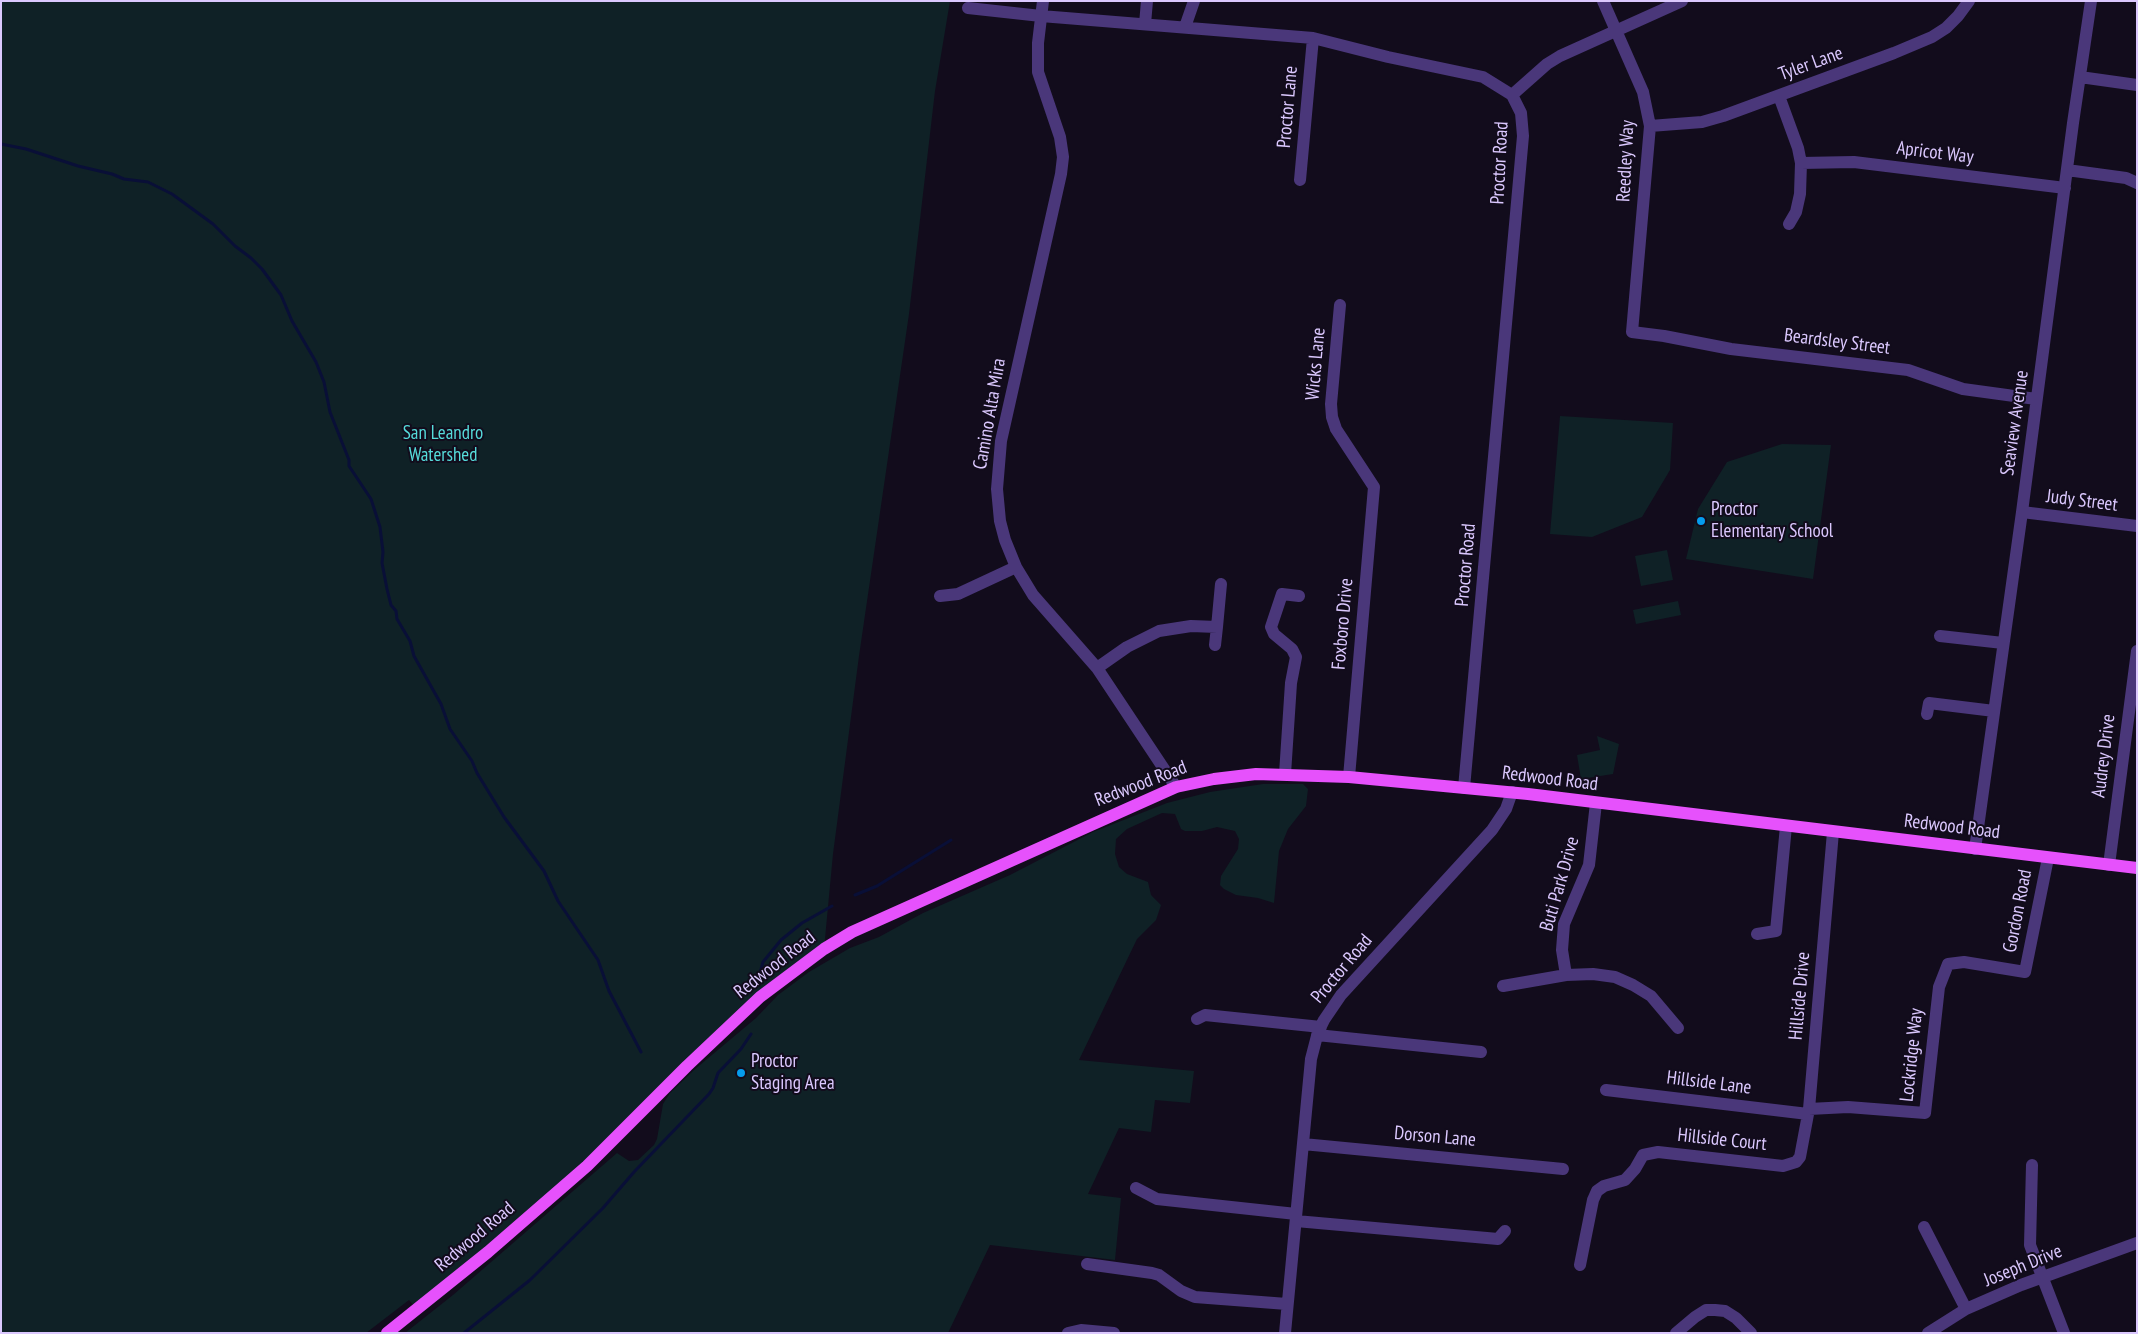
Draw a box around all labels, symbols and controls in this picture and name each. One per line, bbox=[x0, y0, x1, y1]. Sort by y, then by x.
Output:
street label: Tyler Lane bbox=[1776, 42, 1846, 86]
street label: Proctor Lane bbox=[1273, 65, 1303, 149]
street label: Reedley Way bbox=[1612, 119, 1640, 203]
street label: Proctor Road bbox=[1486, 121, 1514, 205]
street label: Apricot Way bbox=[1895, 137, 1975, 169]
street label: Beardsley Street bbox=[1783, 324, 1891, 360]
street label: Wicks Lane bbox=[1301, 327, 1331, 401]
street label: Camino Alta Mira bbox=[969, 357, 1011, 471]
street label: Seaview Avenue bbox=[1996, 369, 2034, 477]
park label: San Leandro Watershed bbox=[403, 423, 483, 467]
street label: Judy Street bbox=[2045, 485, 2119, 517]
place label: Proctor Elementary School bbox=[1711, 499, 1833, 543]
marker: Proctor Elementary School bbox=[1695, 515, 1707, 527]
street label: Proctor Road bbox=[1451, 523, 1481, 607]
street label: Foxboro Drive bbox=[1328, 577, 1358, 671]
street label: Audrey Drive bbox=[2088, 713, 2120, 799]
street label: Redwood Road bbox=[1092, 756, 1190, 812]
street label: Redwood Road bbox=[1501, 762, 1599, 796]
street label: Redwood Road bbox=[1903, 810, 2001, 844]
street label: Buti Park Drive bbox=[1536, 834, 1584, 934]
street label: Gordon Road bbox=[1999, 868, 2037, 954]
street label: Redwood Road bbox=[730, 926, 820, 1004]
street label: Proctor Road bbox=[1307, 930, 1377, 1008]
street label: Hillside Drive bbox=[1785, 951, 1815, 1041]
street label: Lockridge Way bbox=[1896, 1007, 1928, 1103]
place label: Proctor Staging Area bbox=[751, 1051, 835, 1095]
street label: Hillside Lane bbox=[1665, 1066, 1753, 1100]
marker: Proctor Staging Area bbox=[735, 1067, 747, 1079]
street label: Dorson Lane bbox=[1393, 1122, 1477, 1152]
street label: Hillside Court bbox=[1676, 1124, 1768, 1156]
street label: Redwood Road bbox=[431, 1197, 519, 1277]
street label: Joseph Drive bbox=[1981, 1240, 2065, 1292]

